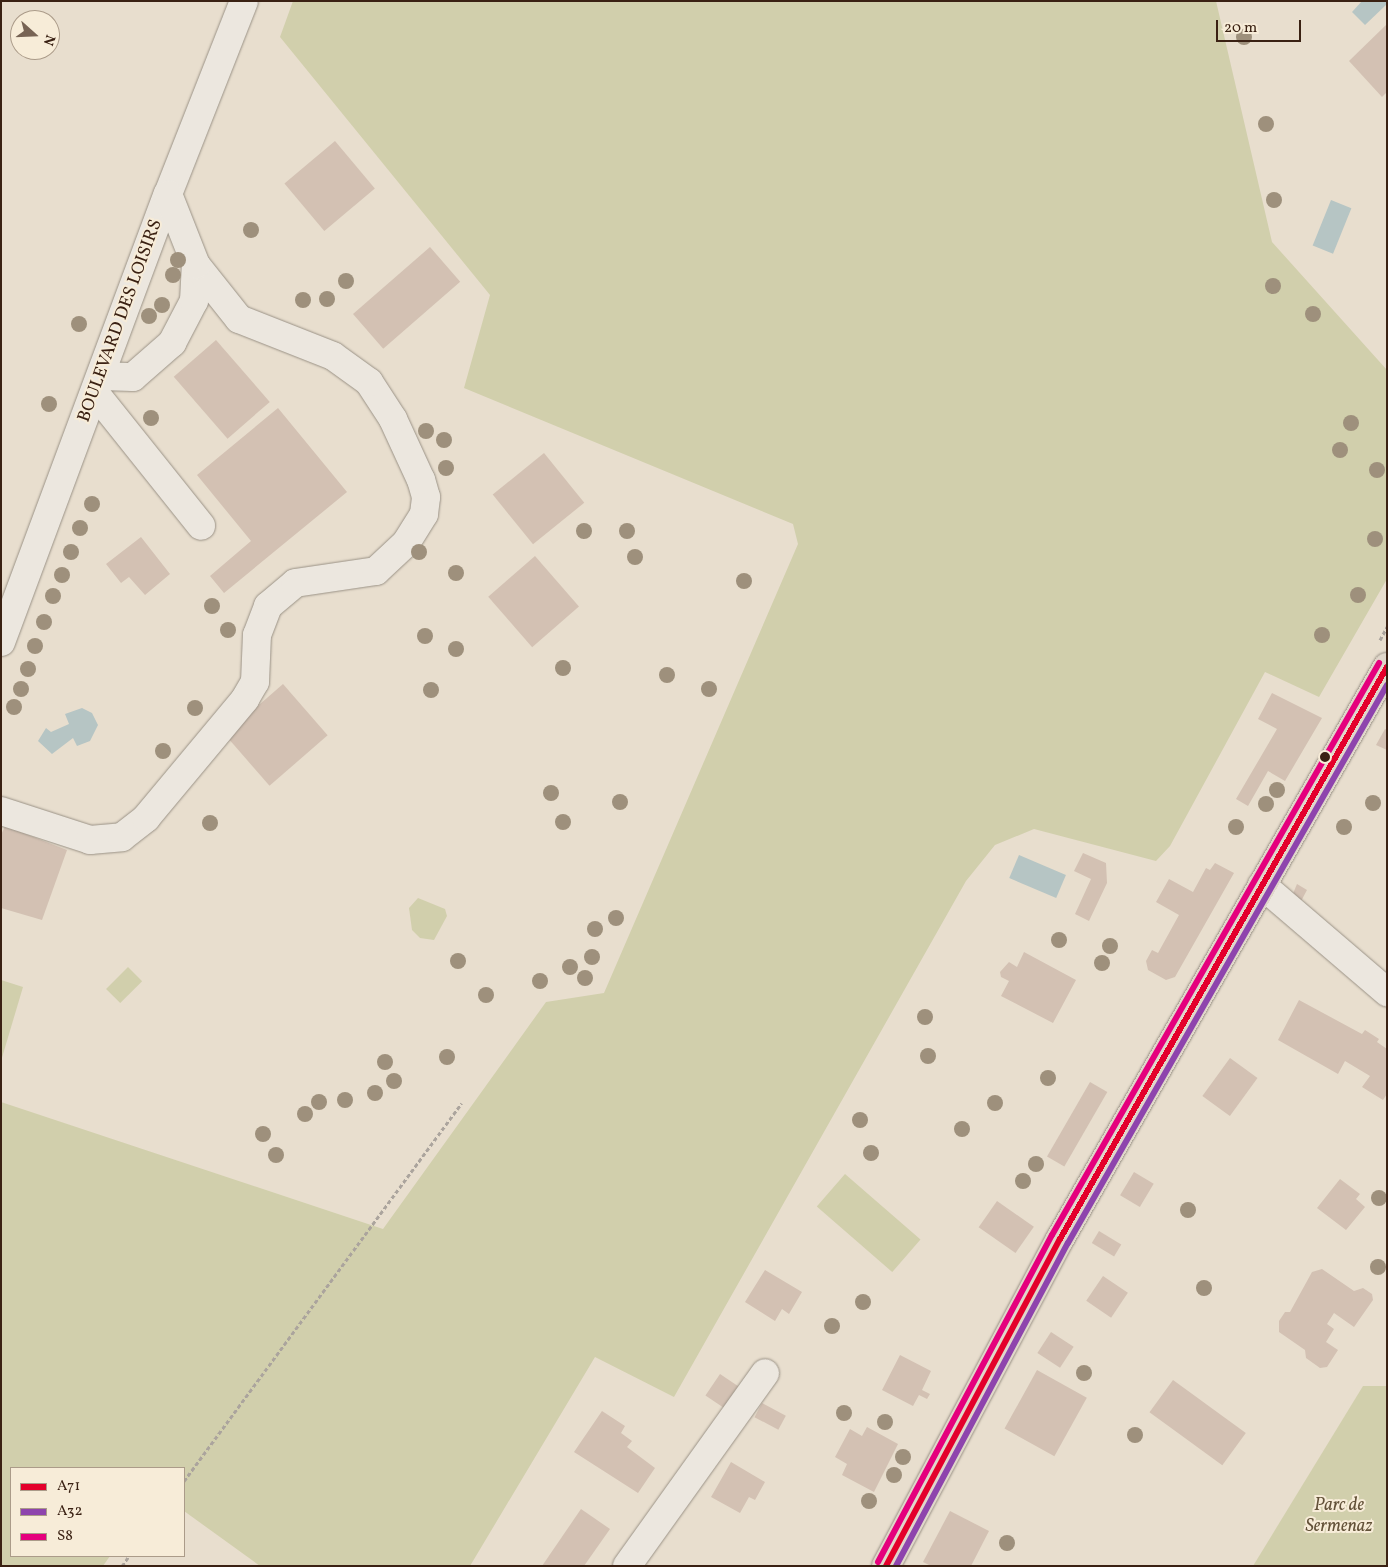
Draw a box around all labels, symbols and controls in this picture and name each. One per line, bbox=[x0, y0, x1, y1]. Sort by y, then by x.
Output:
north arrow bbox=[10, 10, 60, 60]
scale bar bbox=[1218, 10, 1303, 42]
text: 20 m bbox=[1224, 18, 1257, 39]
text: N bbox=[38, 32, 59, 48]
street label: BOULEVARD DES LOISIRS bbox=[74, 217, 168, 425]
unlabelled marker bbox=[1320, 752, 1330, 762]
legend bbox=[10, 1467, 185, 1557]
text: A71 bbox=[57, 1476, 80, 1497]
park label: Parc de Sermenaz bbox=[1305, 1496, 1373, 1538]
text: A32 bbox=[57, 1501, 83, 1522]
text: S8 bbox=[57, 1526, 73, 1547]

